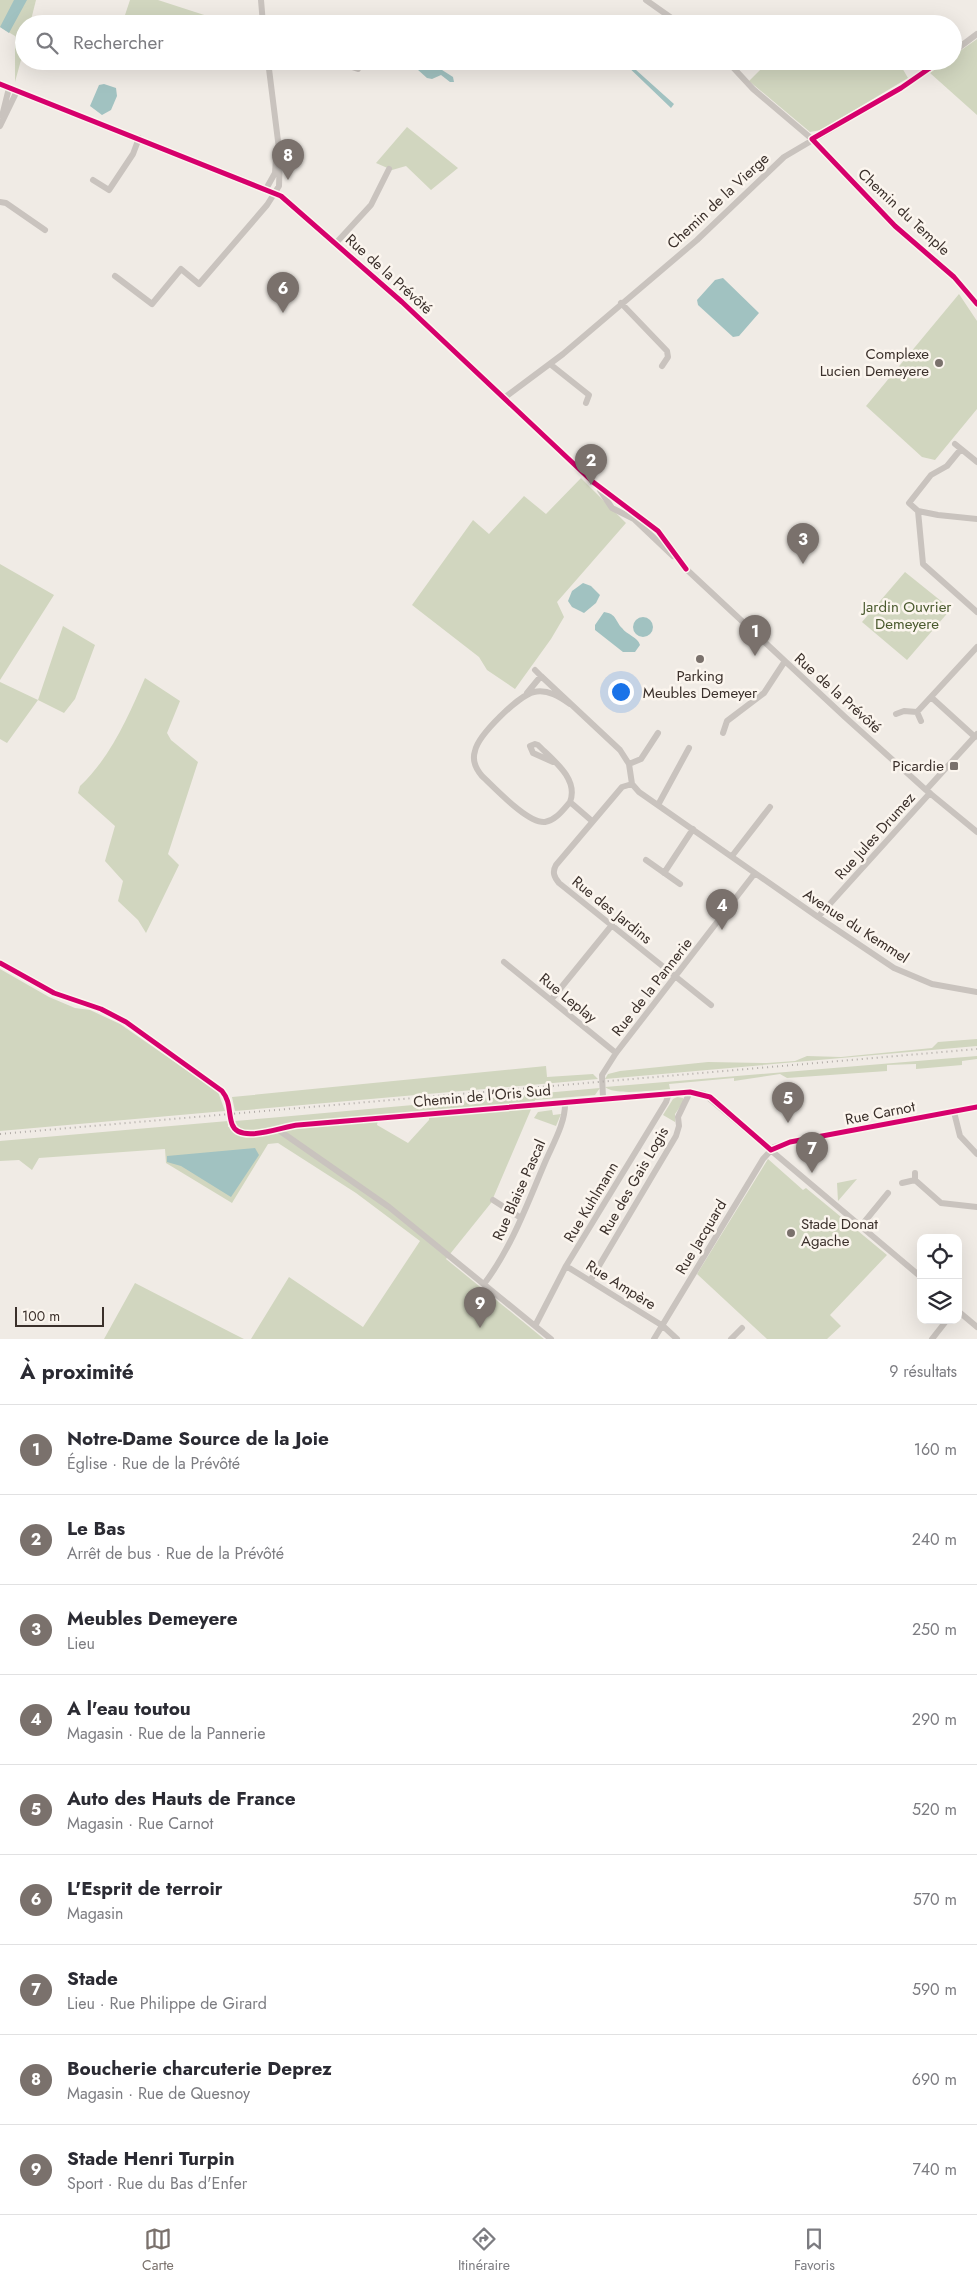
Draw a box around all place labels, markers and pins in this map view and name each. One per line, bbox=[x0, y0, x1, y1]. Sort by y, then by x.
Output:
pin: 8 bbox=[272, 139, 304, 180]
pin: 6 bbox=[267, 272, 299, 313]
place label: Complexe Lucien Demeyere bbox=[820, 343, 929, 382]
marker: Complexe Lucien Demeyere bbox=[933, 357, 945, 369]
pin: 2 bbox=[575, 444, 607, 485]
pin: 3 bbox=[787, 523, 819, 564]
pin: 1 bbox=[739, 615, 771, 656]
marker: Parking Meubles Demeyer bbox=[694, 653, 706, 665]
place label: Parking Meubles Demeyer bbox=[643, 665, 758, 704]
place label: Picardie bbox=[892, 755, 944, 777]
marker: Picardie bbox=[948, 760, 960, 772]
pin: 4 bbox=[706, 889, 738, 930]
pin: 5 bbox=[772, 1082, 804, 1123]
pin: 7 bbox=[796, 1132, 828, 1173]
place label: Stade Donat Agache bbox=[801, 1213, 878, 1252]
marker: Stade Donat Agache bbox=[785, 1227, 797, 1239]
pin: 9 bbox=[464, 1287, 496, 1328]

